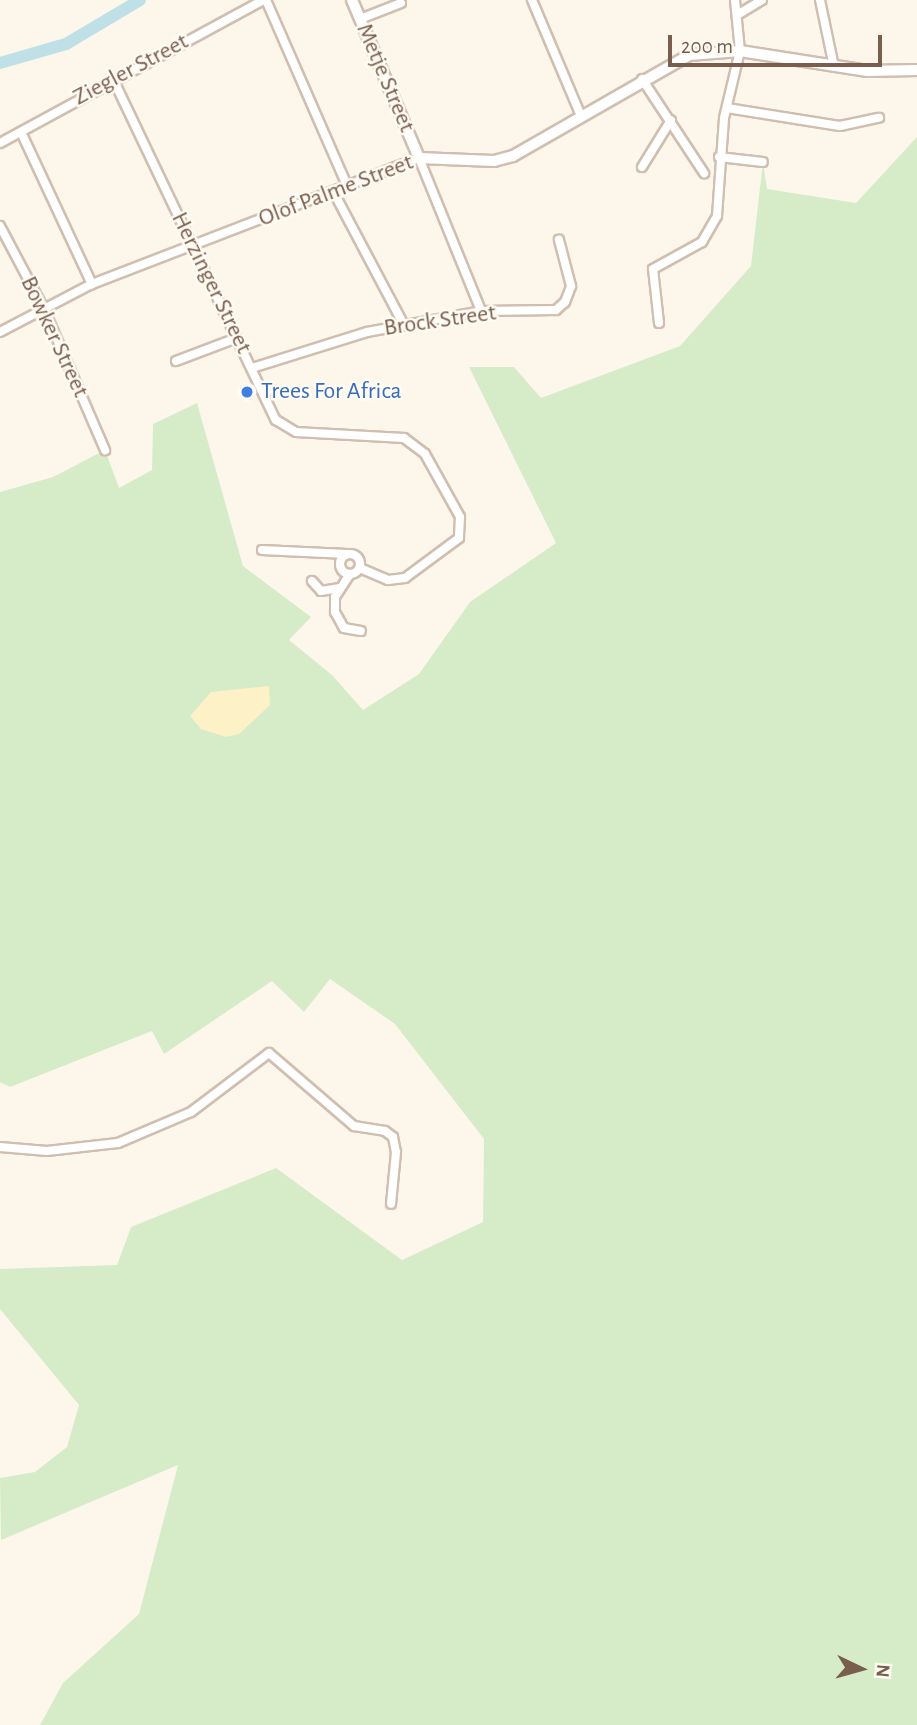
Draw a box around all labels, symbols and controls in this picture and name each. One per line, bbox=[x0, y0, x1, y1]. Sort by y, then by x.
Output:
street label: Metje Street bbox=[349, 19, 421, 137]
scale bar bbox=[672, 21, 886, 65]
street label: Ziegler Street bbox=[69, 28, 193, 112]
text: 200 m bbox=[681, 36, 733, 57]
street label: Olof Palme Street bbox=[255, 148, 417, 234]
street label: Herzinger Street bbox=[164, 208, 258, 358]
street label: Bowker Street bbox=[13, 272, 95, 402]
street label: Brock Street bbox=[382, 299, 498, 343]
place label: Trees For Africa bbox=[261, 378, 402, 406]
marker: Trees For Africa bbox=[239, 384, 255, 400]
north arrow bbox=[826, 1634, 896, 1704]
text: N bbox=[872, 1663, 892, 1678]

